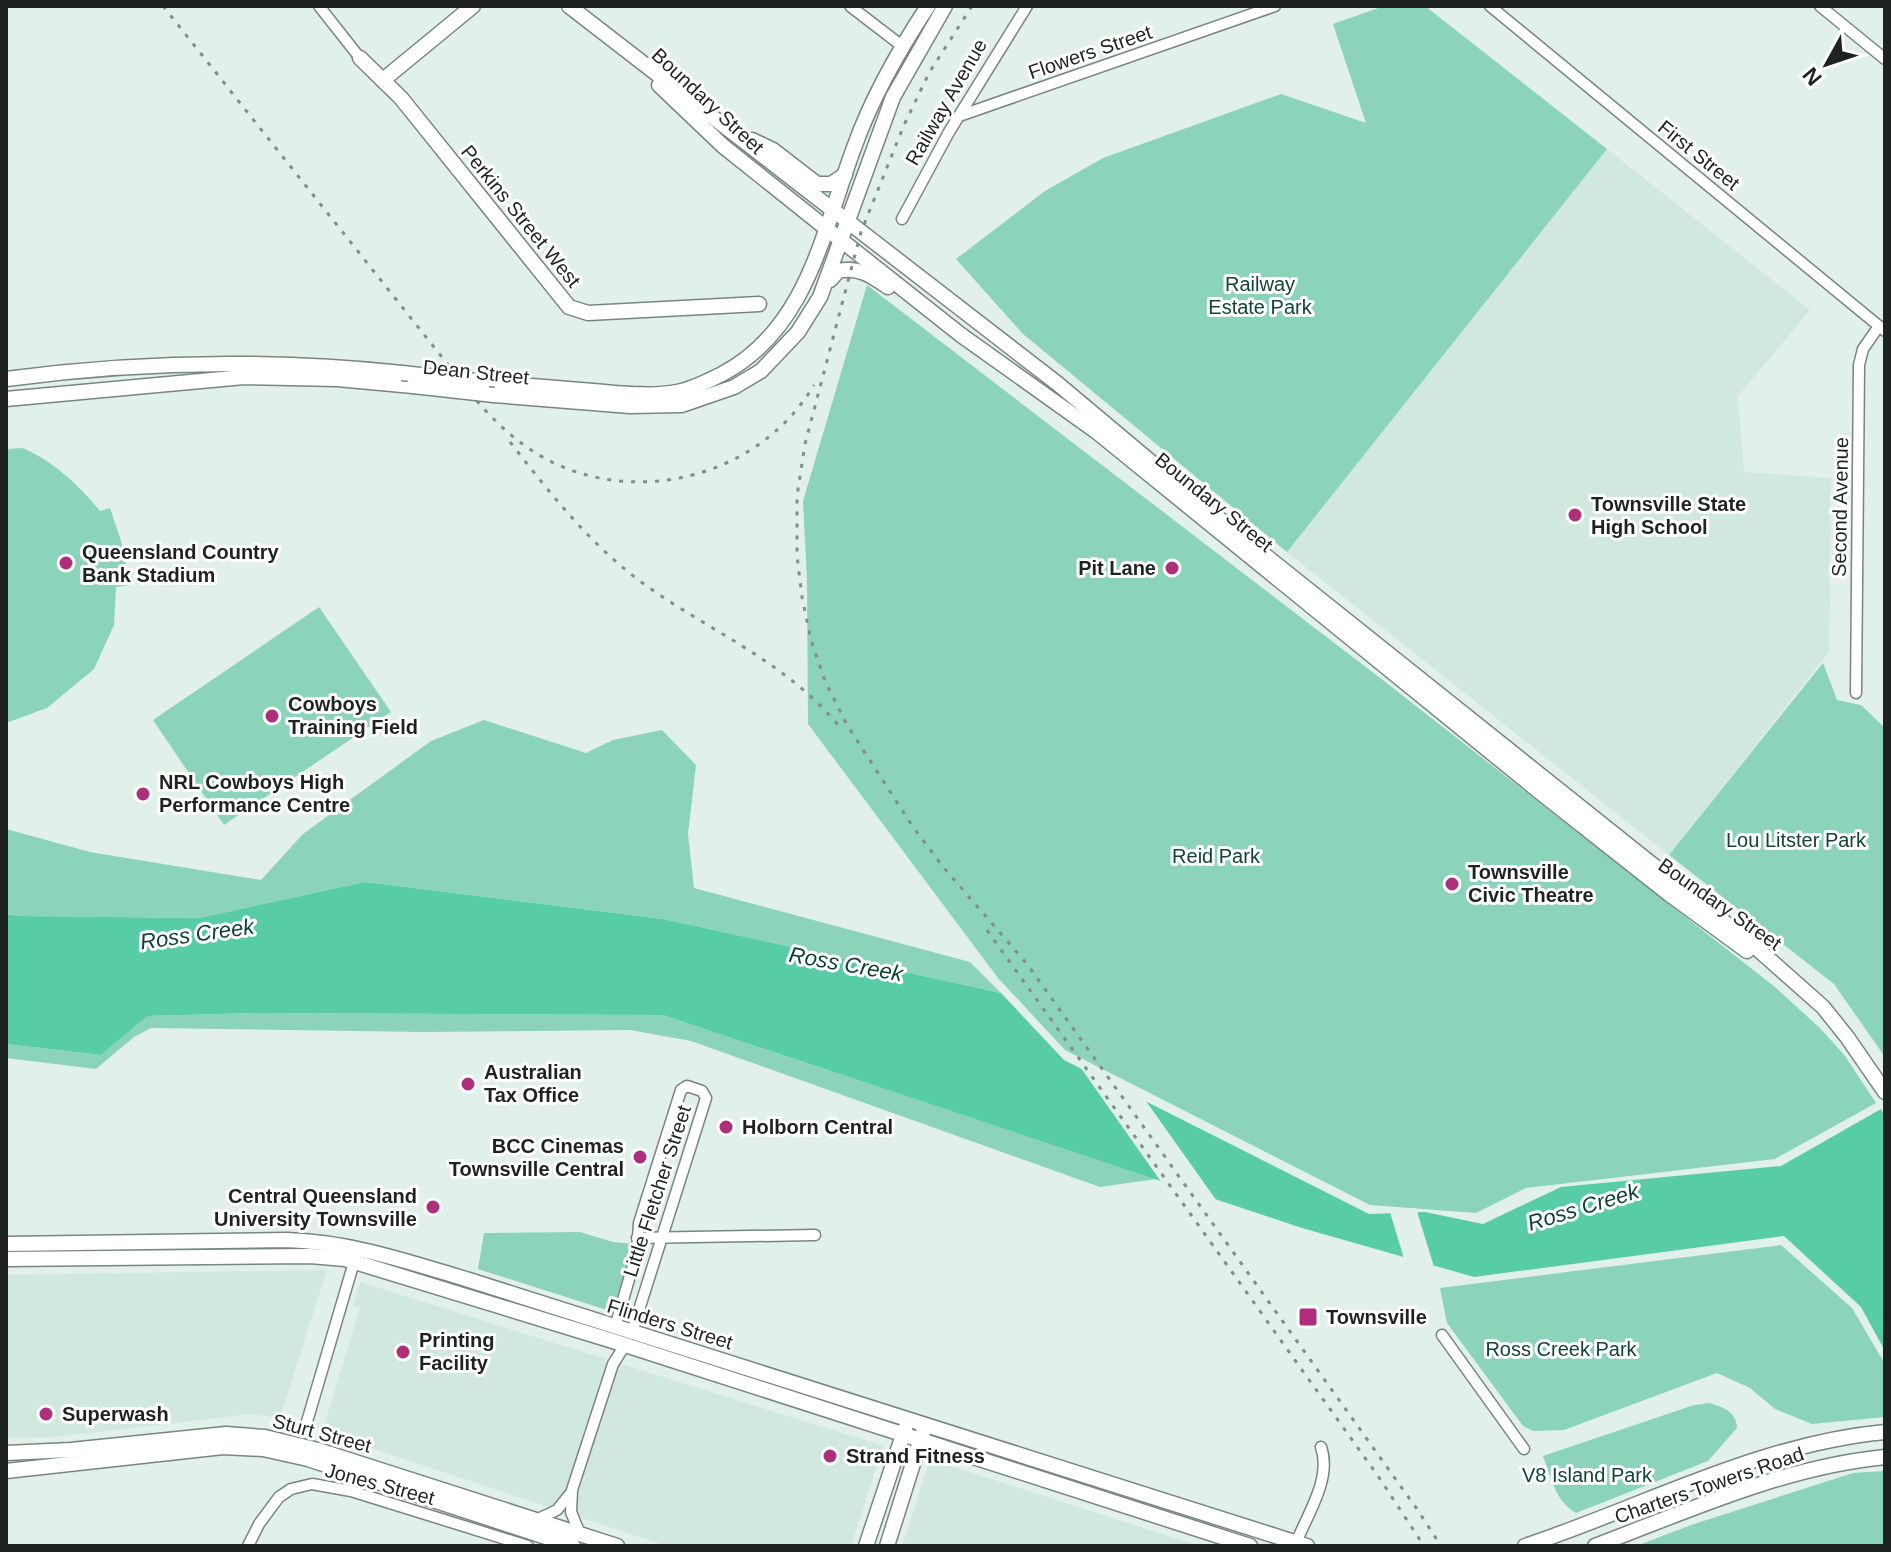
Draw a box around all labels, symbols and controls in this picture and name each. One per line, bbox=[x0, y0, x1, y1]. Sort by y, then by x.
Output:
street label: Flowers Street bbox=[1025, 20, 1155, 83]
north arrow bbox=[1787, 24, 1867, 104]
street label: Railway Avenue bbox=[901, 35, 991, 169]
street label: Boundary Street bbox=[648, 44, 769, 159]
text: N bbox=[1797, 62, 1827, 91]
street label: First Street bbox=[1654, 116, 1744, 195]
street label: Perkins Street West bbox=[457, 141, 585, 292]
park label: Railway Estate Park bbox=[1208, 273, 1313, 318]
street label: Dean Street bbox=[422, 355, 531, 389]
street label: Second Avenue bbox=[1828, 437, 1852, 577]
street label: Boundary Street bbox=[1151, 448, 1277, 556]
place label: Townsville State High School bbox=[1591, 493, 1746, 538]
marker: Townsville State High School bbox=[1566, 506, 1584, 524]
place label: Queensland Country Bank Stadium bbox=[82, 541, 280, 586]
marker: Queensland Country Bank Stadium bbox=[57, 554, 75, 572]
place label: Pit Lane bbox=[1078, 557, 1156, 579]
marker: Pit Lane bbox=[1163, 559, 1181, 577]
place label: Cowboys Training Field bbox=[288, 693, 418, 738]
marker: Cowboys Training Field bbox=[263, 707, 281, 725]
place label: NRL Cowboys High Performance Centre bbox=[159, 771, 350, 816]
marker: NRL Cowboys High Performance Centre bbox=[134, 785, 152, 803]
park label: Lou Litster Park bbox=[1726, 829, 1867, 851]
park label: Reid Park bbox=[1172, 845, 1261, 867]
street label: Boundary Street bbox=[1654, 854, 1786, 955]
place label: Townsville Civic Theatre bbox=[1468, 861, 1594, 906]
marker: Townsville Civic Theatre bbox=[1443, 875, 1461, 893]
water label: Ross Creek bbox=[138, 913, 257, 954]
water label: Ross Creek bbox=[787, 942, 906, 986]
place label: Australian Tax Office bbox=[484, 1061, 582, 1106]
marker: Australian Tax Office bbox=[459, 1075, 477, 1093]
street label: Little Fletcher Street bbox=[619, 1102, 695, 1280]
place label: Holborn Central bbox=[742, 1116, 893, 1138]
marker: Holborn Central bbox=[717, 1118, 735, 1136]
place label: BCC Cinemas Townsville Central bbox=[449, 1135, 624, 1180]
marker: BCC Cinemas Townsville Central bbox=[631, 1148, 649, 1166]
water label: Ross Creek bbox=[1524, 1178, 1643, 1236]
place label: Central Queensland University Townsville bbox=[214, 1185, 417, 1230]
marker: Central Queensland University Townsville bbox=[424, 1198, 442, 1216]
street label: Flinders Street bbox=[605, 1294, 736, 1354]
marker: Townsville bbox=[1297, 1306, 1319, 1328]
place label: Townsville bbox=[1326, 1306, 1427, 1328]
place label: Printing Facility bbox=[419, 1329, 495, 1374]
park label: Ross Creek Park bbox=[1485, 1338, 1638, 1360]
marker: Printing Facility bbox=[394, 1343, 412, 1361]
place label: Superwash bbox=[62, 1403, 169, 1425]
marker: Superwash bbox=[37, 1405, 55, 1423]
street label: Sturt Street bbox=[270, 1409, 374, 1457]
street label: Charters Towers Road bbox=[1612, 1442, 1806, 1528]
place label: Strand Fitness bbox=[846, 1445, 985, 1467]
marker: Strand Fitness bbox=[821, 1447, 839, 1465]
street label: Jones Street bbox=[323, 1459, 437, 1509]
park label: V8 Island Park bbox=[1522, 1464, 1653, 1486]

